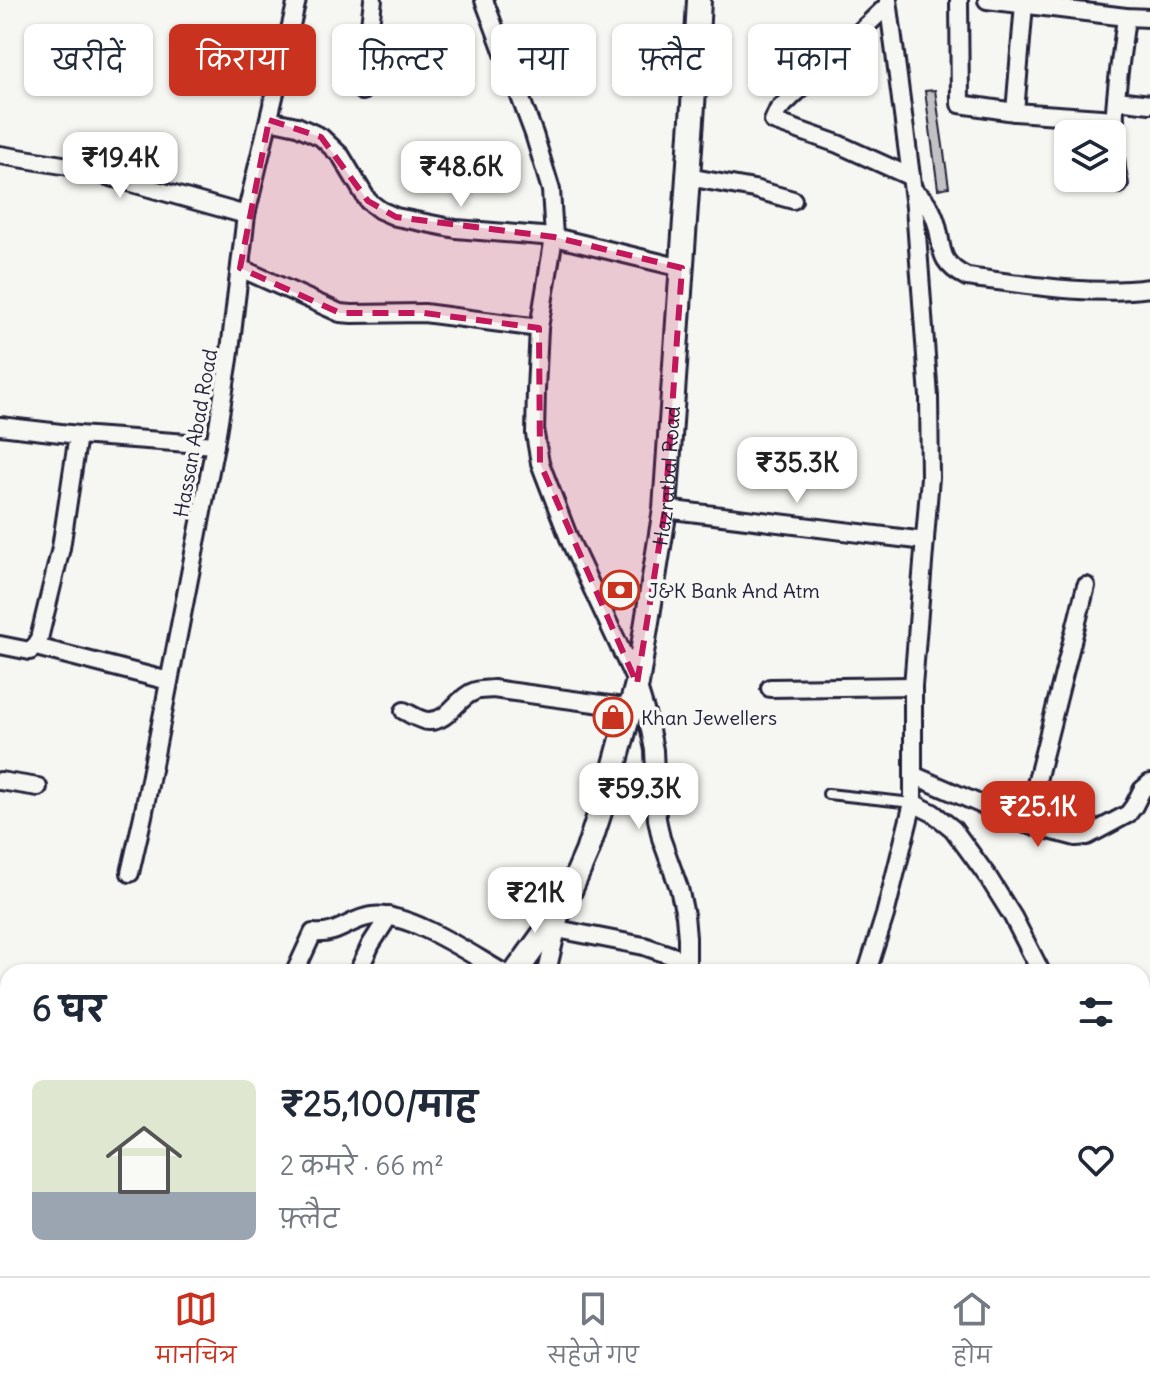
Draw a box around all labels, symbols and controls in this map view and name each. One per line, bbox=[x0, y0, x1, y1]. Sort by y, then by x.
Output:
chip: खरीदें bbox=[24, 24, 153, 96]
chip: किराया bbox=[169, 24, 316, 96]
chip: फ़िल्टर bbox=[332, 24, 475, 96]
chip: नया bbox=[491, 24, 596, 96]
chip: फ़्लैट bbox=[612, 24, 732, 96]
chip: मकान bbox=[748, 24, 878, 96]
map controls bbox=[1054, 120, 1126, 192]
button: layers bbox=[1054, 120, 1126, 192]
pin: ₹19.4K bbox=[55, 132, 185, 200]
text: ₹19.4K bbox=[81, 141, 159, 174]
pin: ₹48.6K bbox=[396, 141, 526, 209]
text: ₹48.6K bbox=[419, 150, 503, 183]
street label: Hassan Abad Road bbox=[168, 347, 222, 519]
street label: Hazratbal Road bbox=[647, 405, 685, 547]
pin: ₹35.3K bbox=[732, 437, 862, 505]
text: ₹35.3K bbox=[755, 446, 839, 479]
bank icon: J&K Bank And Atm bbox=[599, 569, 641, 611]
place label: J&K Bank And Atm bbox=[648, 578, 820, 603]
shop icon: Khan Jewellers bbox=[592, 696, 634, 738]
place label: Khan Jewellers bbox=[641, 705, 777, 730]
pin: ₹59.3K bbox=[574, 763, 704, 831]
text: ₹59.3K bbox=[597, 772, 681, 805]
pin: ₹25.1K bbox=[973, 781, 1103, 849]
text: ₹25.1K bbox=[999, 790, 1077, 823]
pin: ₹21K bbox=[488, 867, 582, 935]
text: ₹21K bbox=[506, 876, 564, 909]
text: 6 घर bbox=[32, 987, 105, 1030]
icon: filters bbox=[1074, 990, 1118, 1034]
text: ₹25,100/माह bbox=[280, 1082, 477, 1125]
icon: home bbox=[96, 1112, 192, 1208]
icon: heart bbox=[1074, 1138, 1118, 1182]
text: 2 कमरे · 66 m² bbox=[280, 1149, 444, 1182]
text: फ़्लैट bbox=[280, 1202, 339, 1235]
tab: मानचित्र bbox=[156, 1287, 236, 1380]
tab: सहेजे गए bbox=[548, 1287, 639, 1380]
tab: होम bbox=[950, 1287, 994, 1380]

